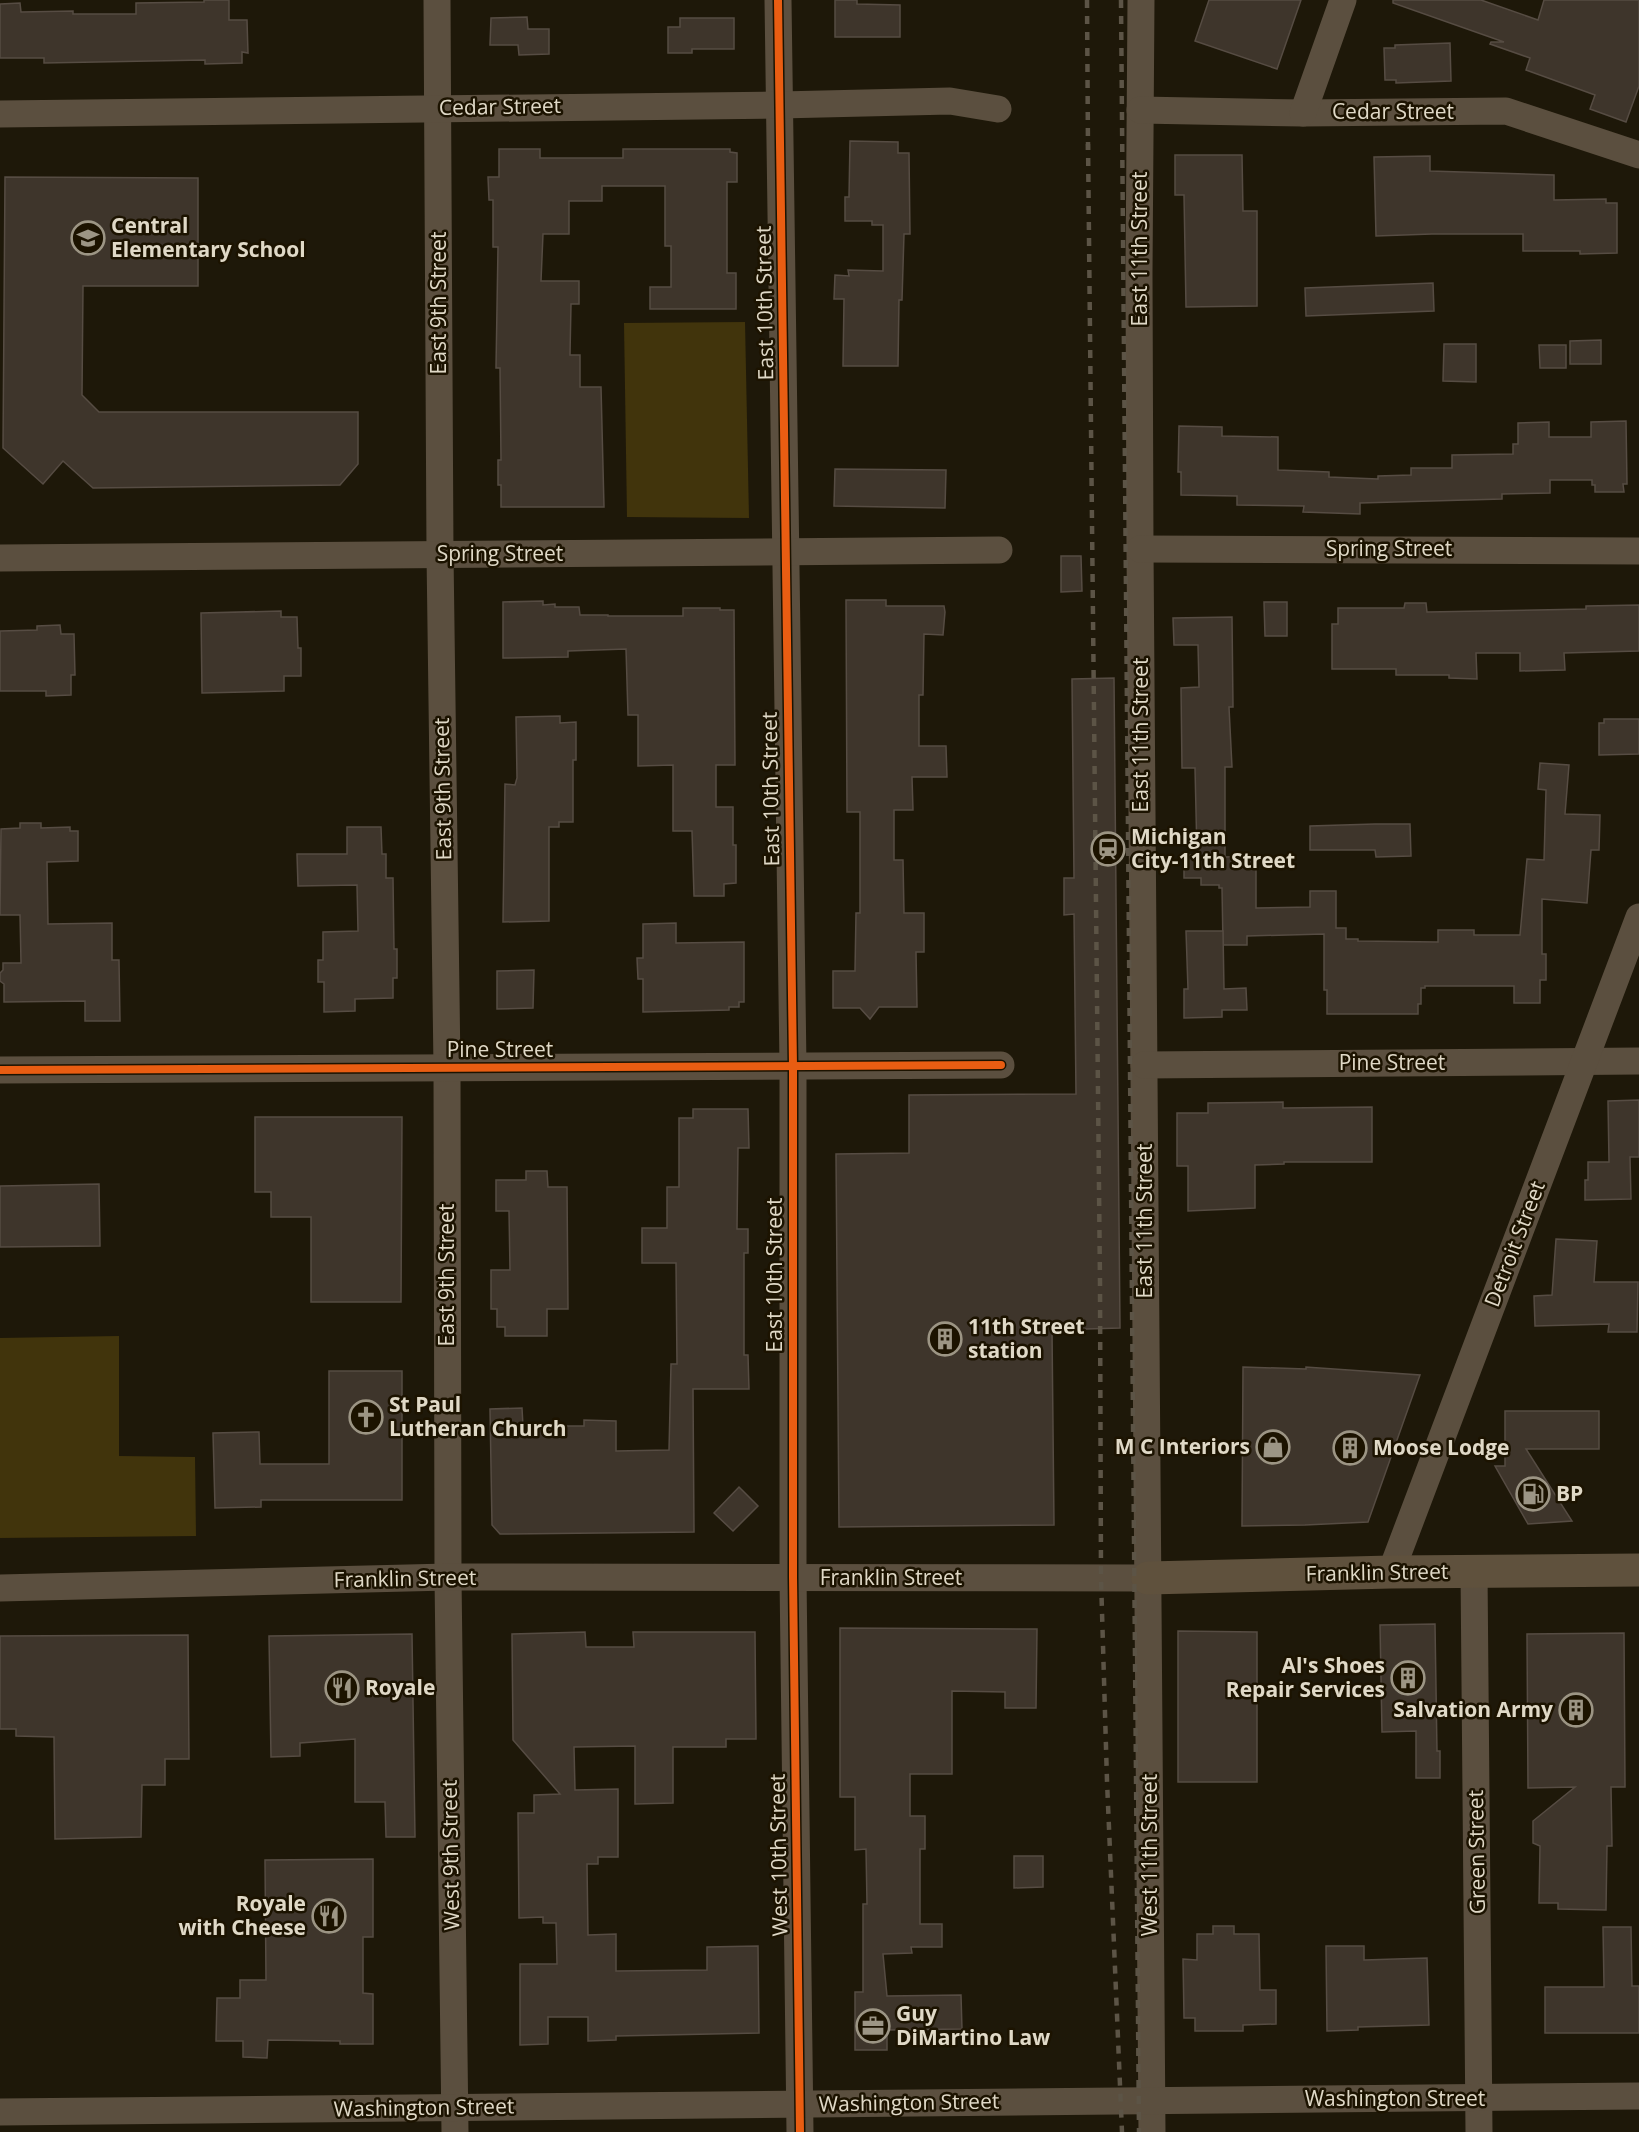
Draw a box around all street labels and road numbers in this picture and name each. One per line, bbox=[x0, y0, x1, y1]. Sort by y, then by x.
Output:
street label: Cedar Street bbox=[439, 91, 561, 121]
street label: Cedar Street bbox=[1332, 97, 1454, 125]
street label: East 11th Street bbox=[1125, 172, 1153, 326]
street label: East 10th Street bbox=[749, 225, 779, 381]
street label: East 9th Street bbox=[424, 232, 452, 374]
street label: Spring Street bbox=[1326, 534, 1452, 562]
street label: Spring Street bbox=[437, 539, 563, 567]
street label: East 11th Street bbox=[1126, 658, 1154, 812]
street label: East 10th Street bbox=[755, 711, 785, 867]
street label: East 9th Street bbox=[427, 717, 457, 861]
street label: Pine Street bbox=[447, 1035, 553, 1063]
street label: Pine Street bbox=[1339, 1048, 1445, 1076]
street label: East 11th Street bbox=[1130, 1144, 1158, 1298]
street label: Detroit Street bbox=[1477, 1177, 1551, 1311]
street label: East 10th Street bbox=[760, 1198, 788, 1352]
street label: East 9th Street bbox=[432, 1204, 460, 1346]
street label: Franklin Street bbox=[1305, 1557, 1449, 1587]
street label: Franklin Street bbox=[333, 1563, 477, 1593]
street label: Franklin Street bbox=[820, 1563, 962, 1591]
street label: West 10th Street bbox=[763, 1773, 793, 1937]
street label: West 11th Street bbox=[1135, 1774, 1163, 1936]
street label: West 9th Street bbox=[435, 1779, 465, 1931]
street label: Green Street bbox=[1461, 1790, 1491, 1914]
street label: Washington Street bbox=[1305, 2084, 1485, 2112]
street label: Washington Street bbox=[818, 2086, 1000, 2118]
street label: Washington Street bbox=[333, 2091, 515, 2123]

